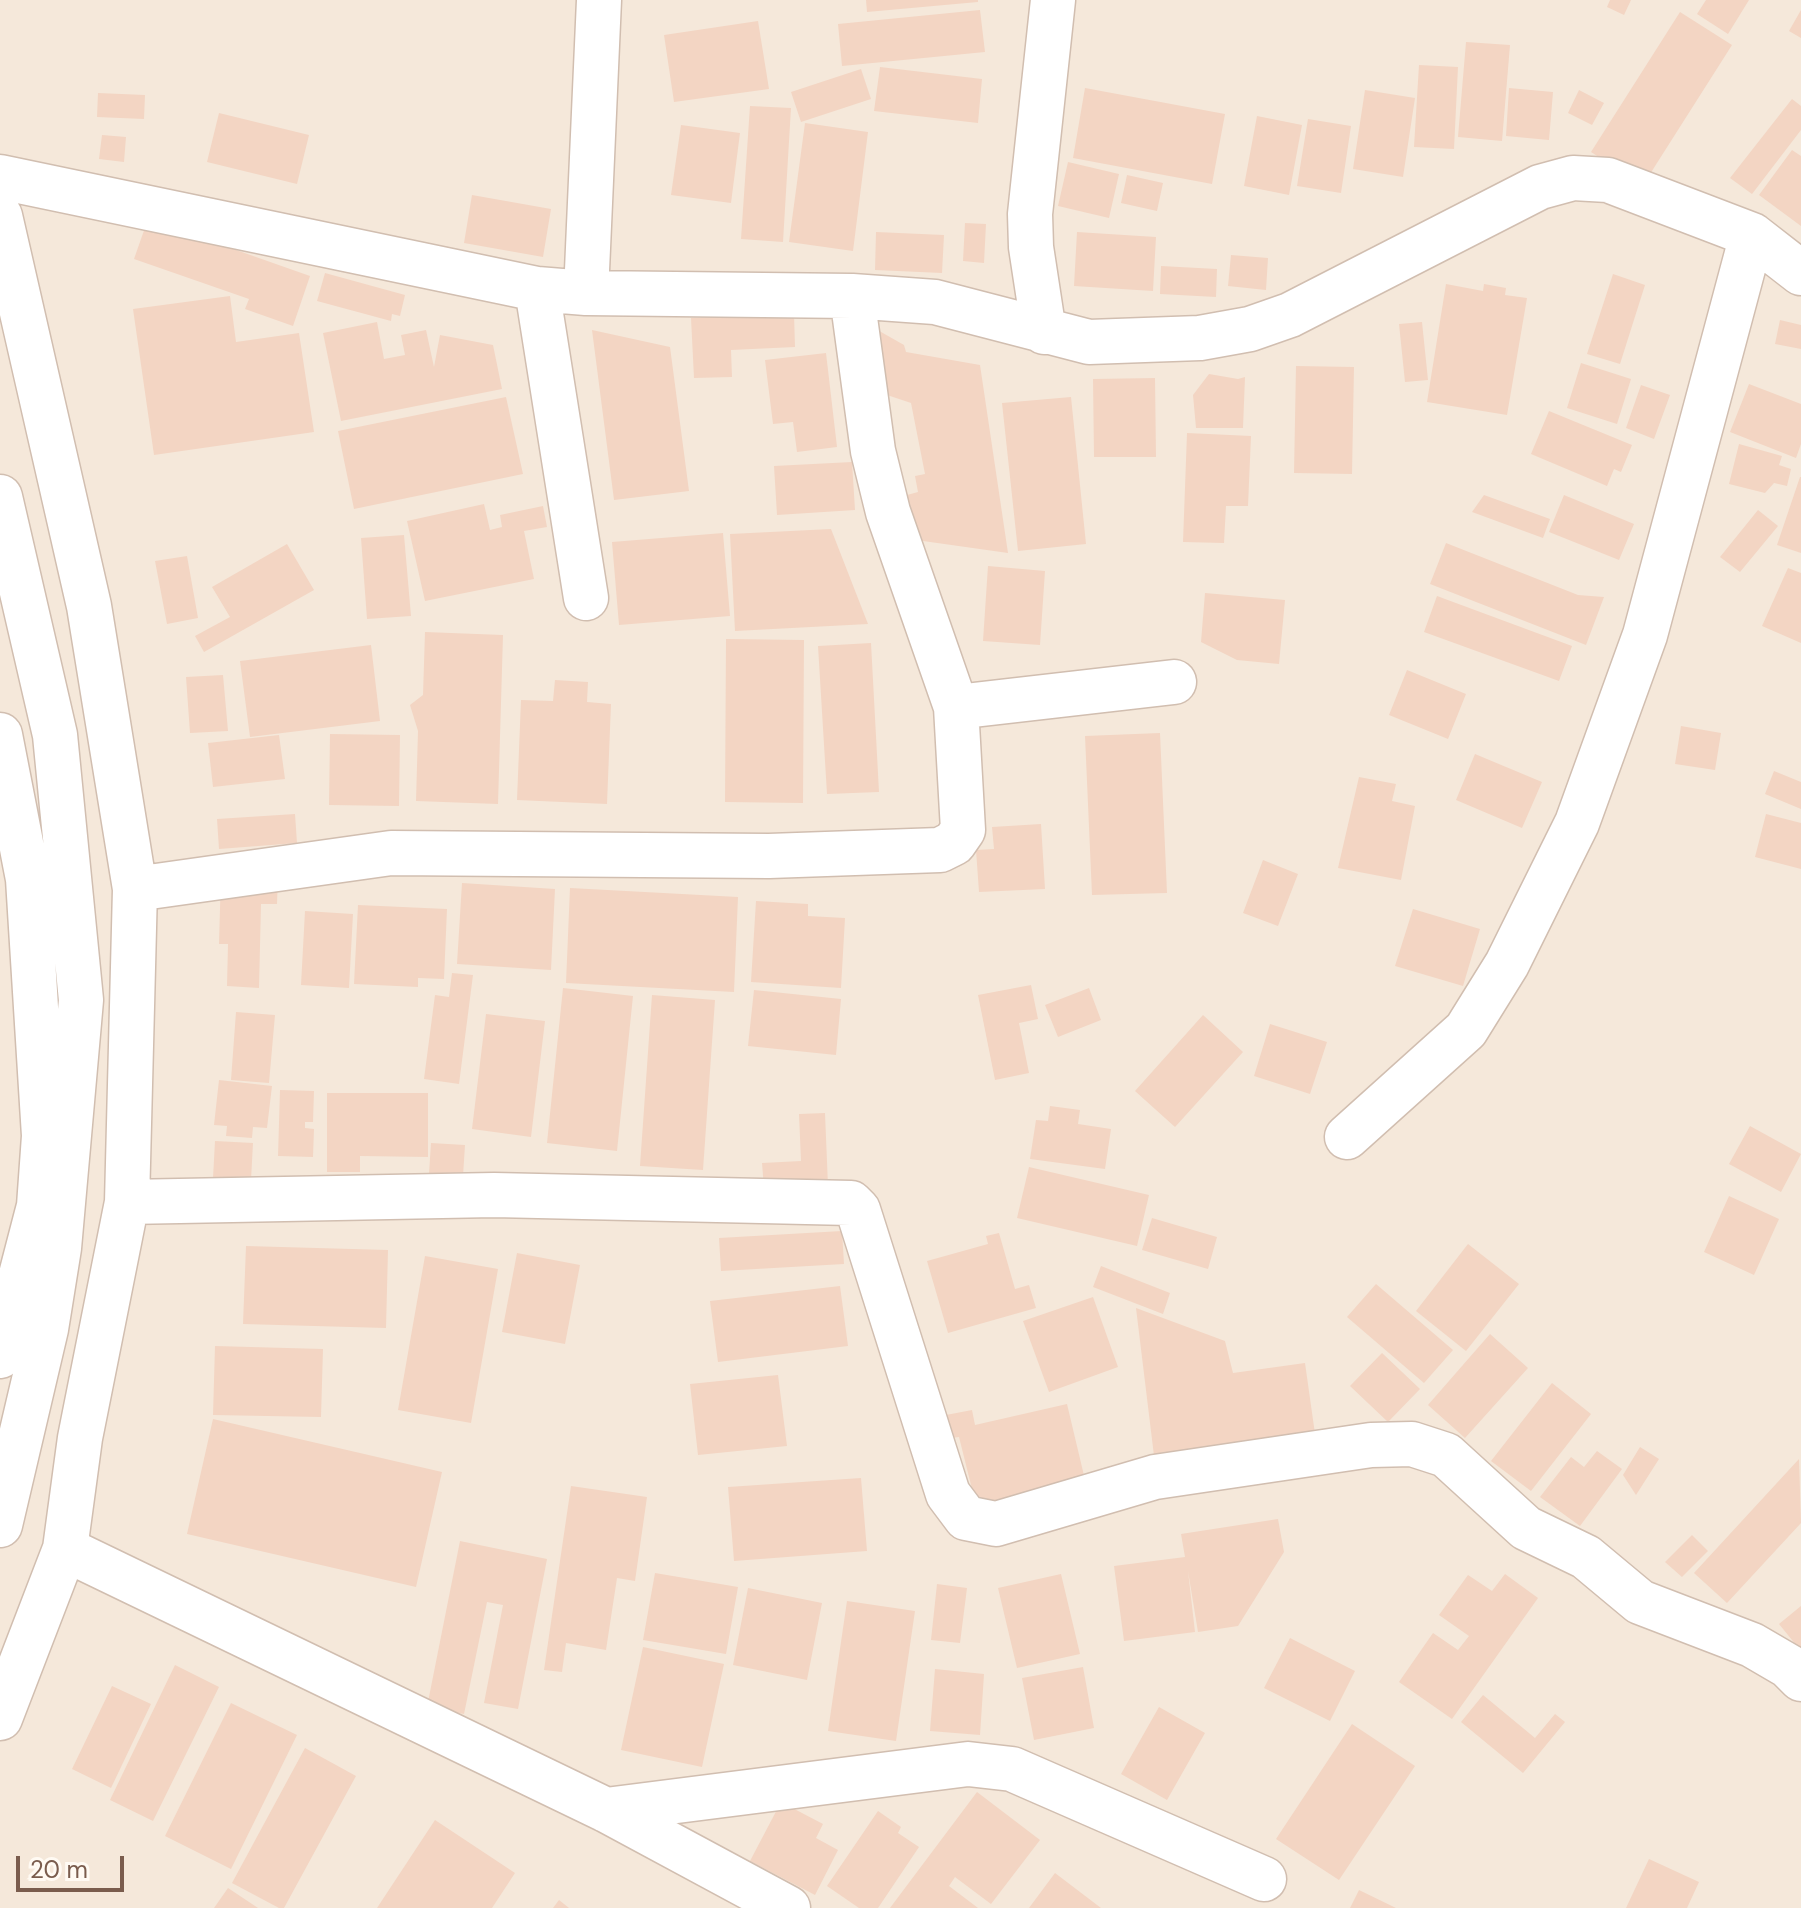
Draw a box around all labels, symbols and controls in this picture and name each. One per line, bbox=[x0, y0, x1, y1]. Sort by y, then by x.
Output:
scale bar bbox=[20, 1840, 128, 1890]
text: 20 m bbox=[30, 1854, 88, 1885]

